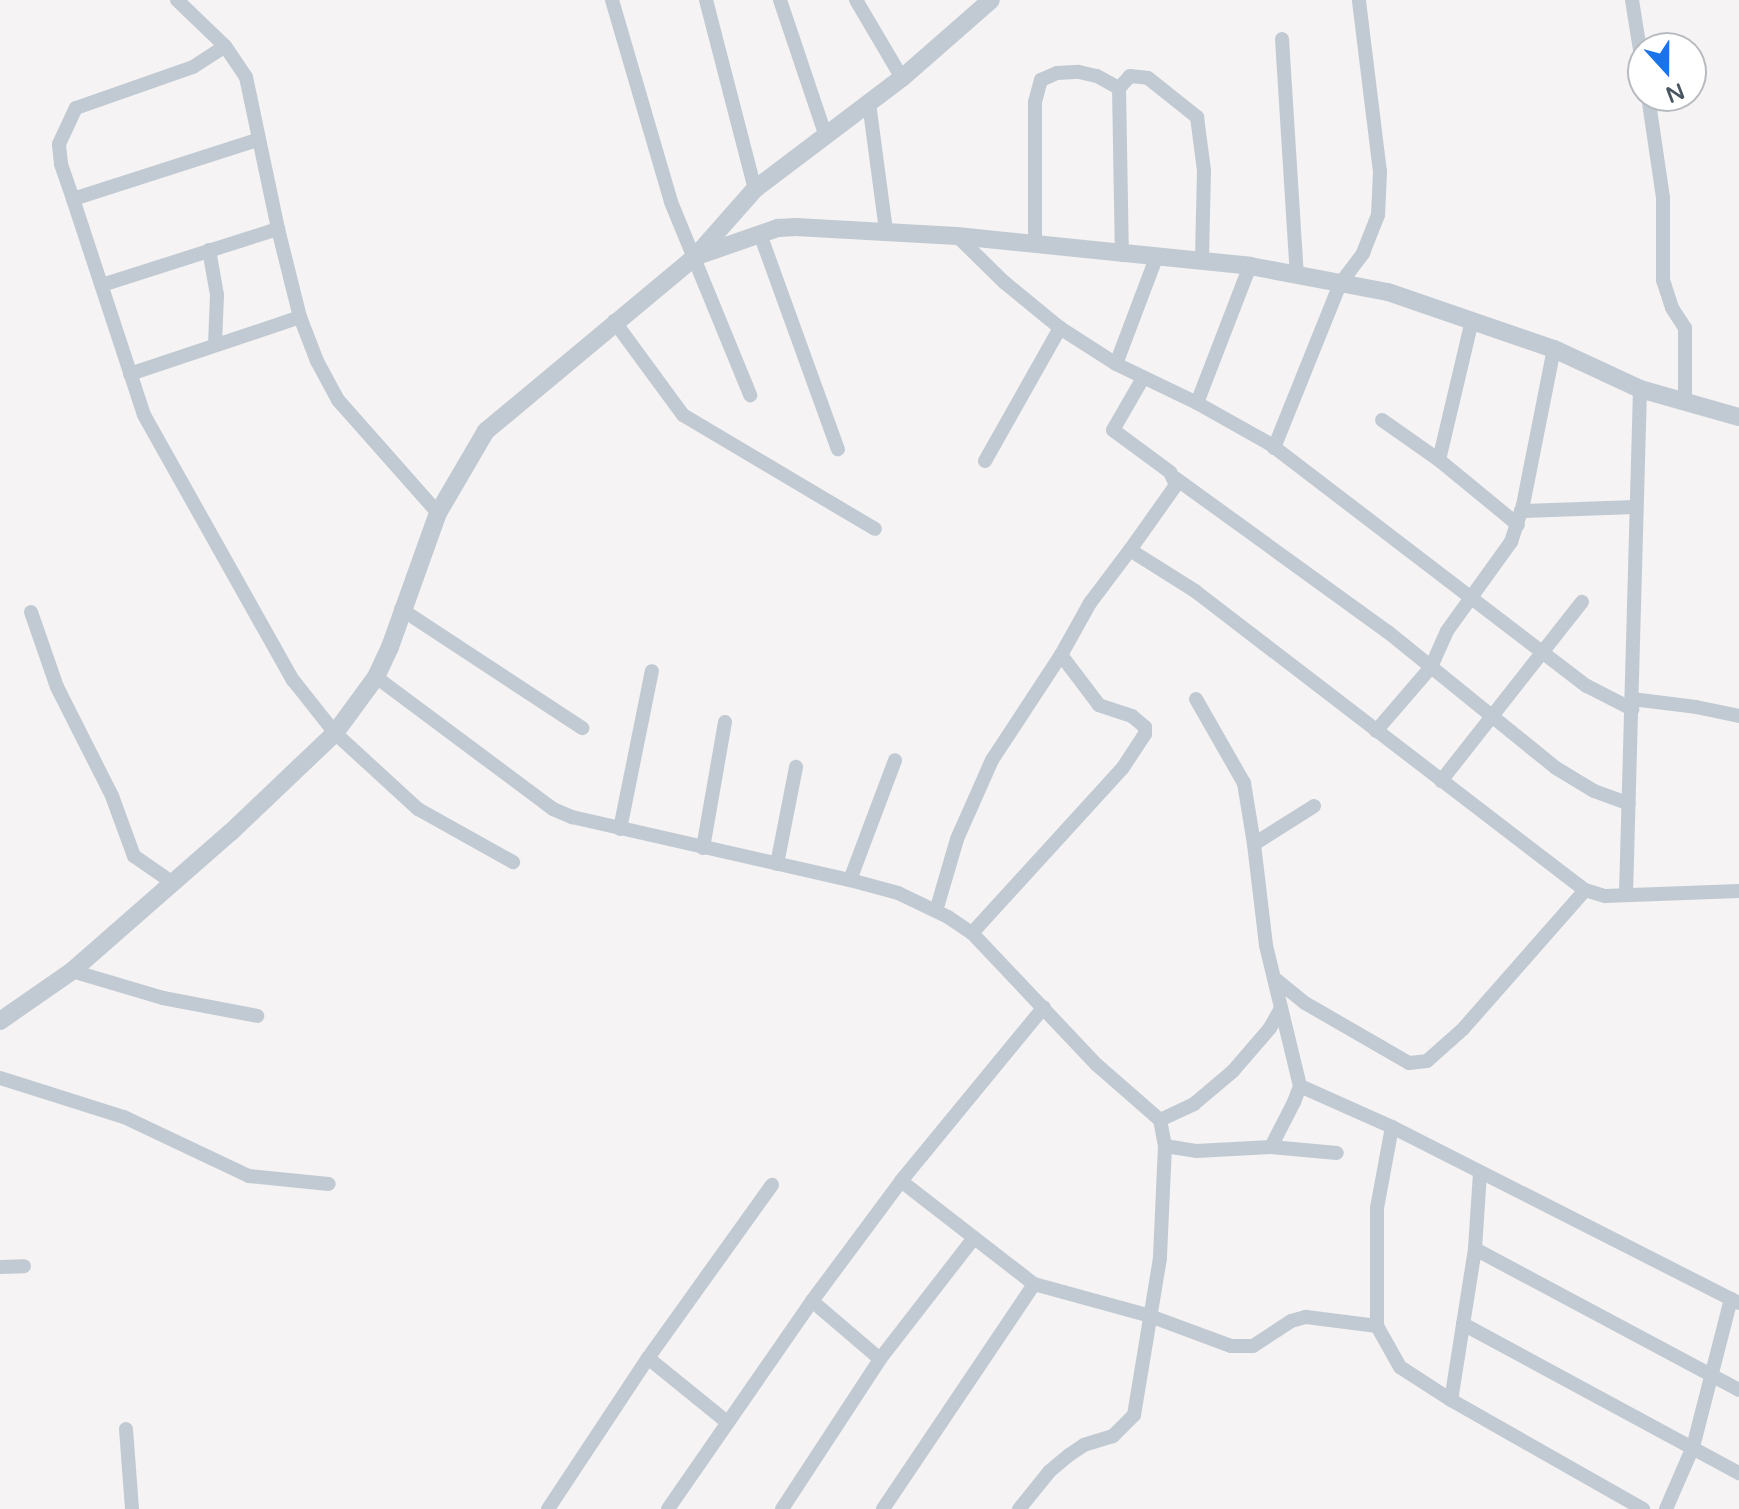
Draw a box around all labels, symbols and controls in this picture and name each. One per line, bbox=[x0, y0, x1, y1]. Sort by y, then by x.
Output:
north arrow bbox=[1627, 32, 1707, 112]
text: N bbox=[1662, 77, 1688, 108]

